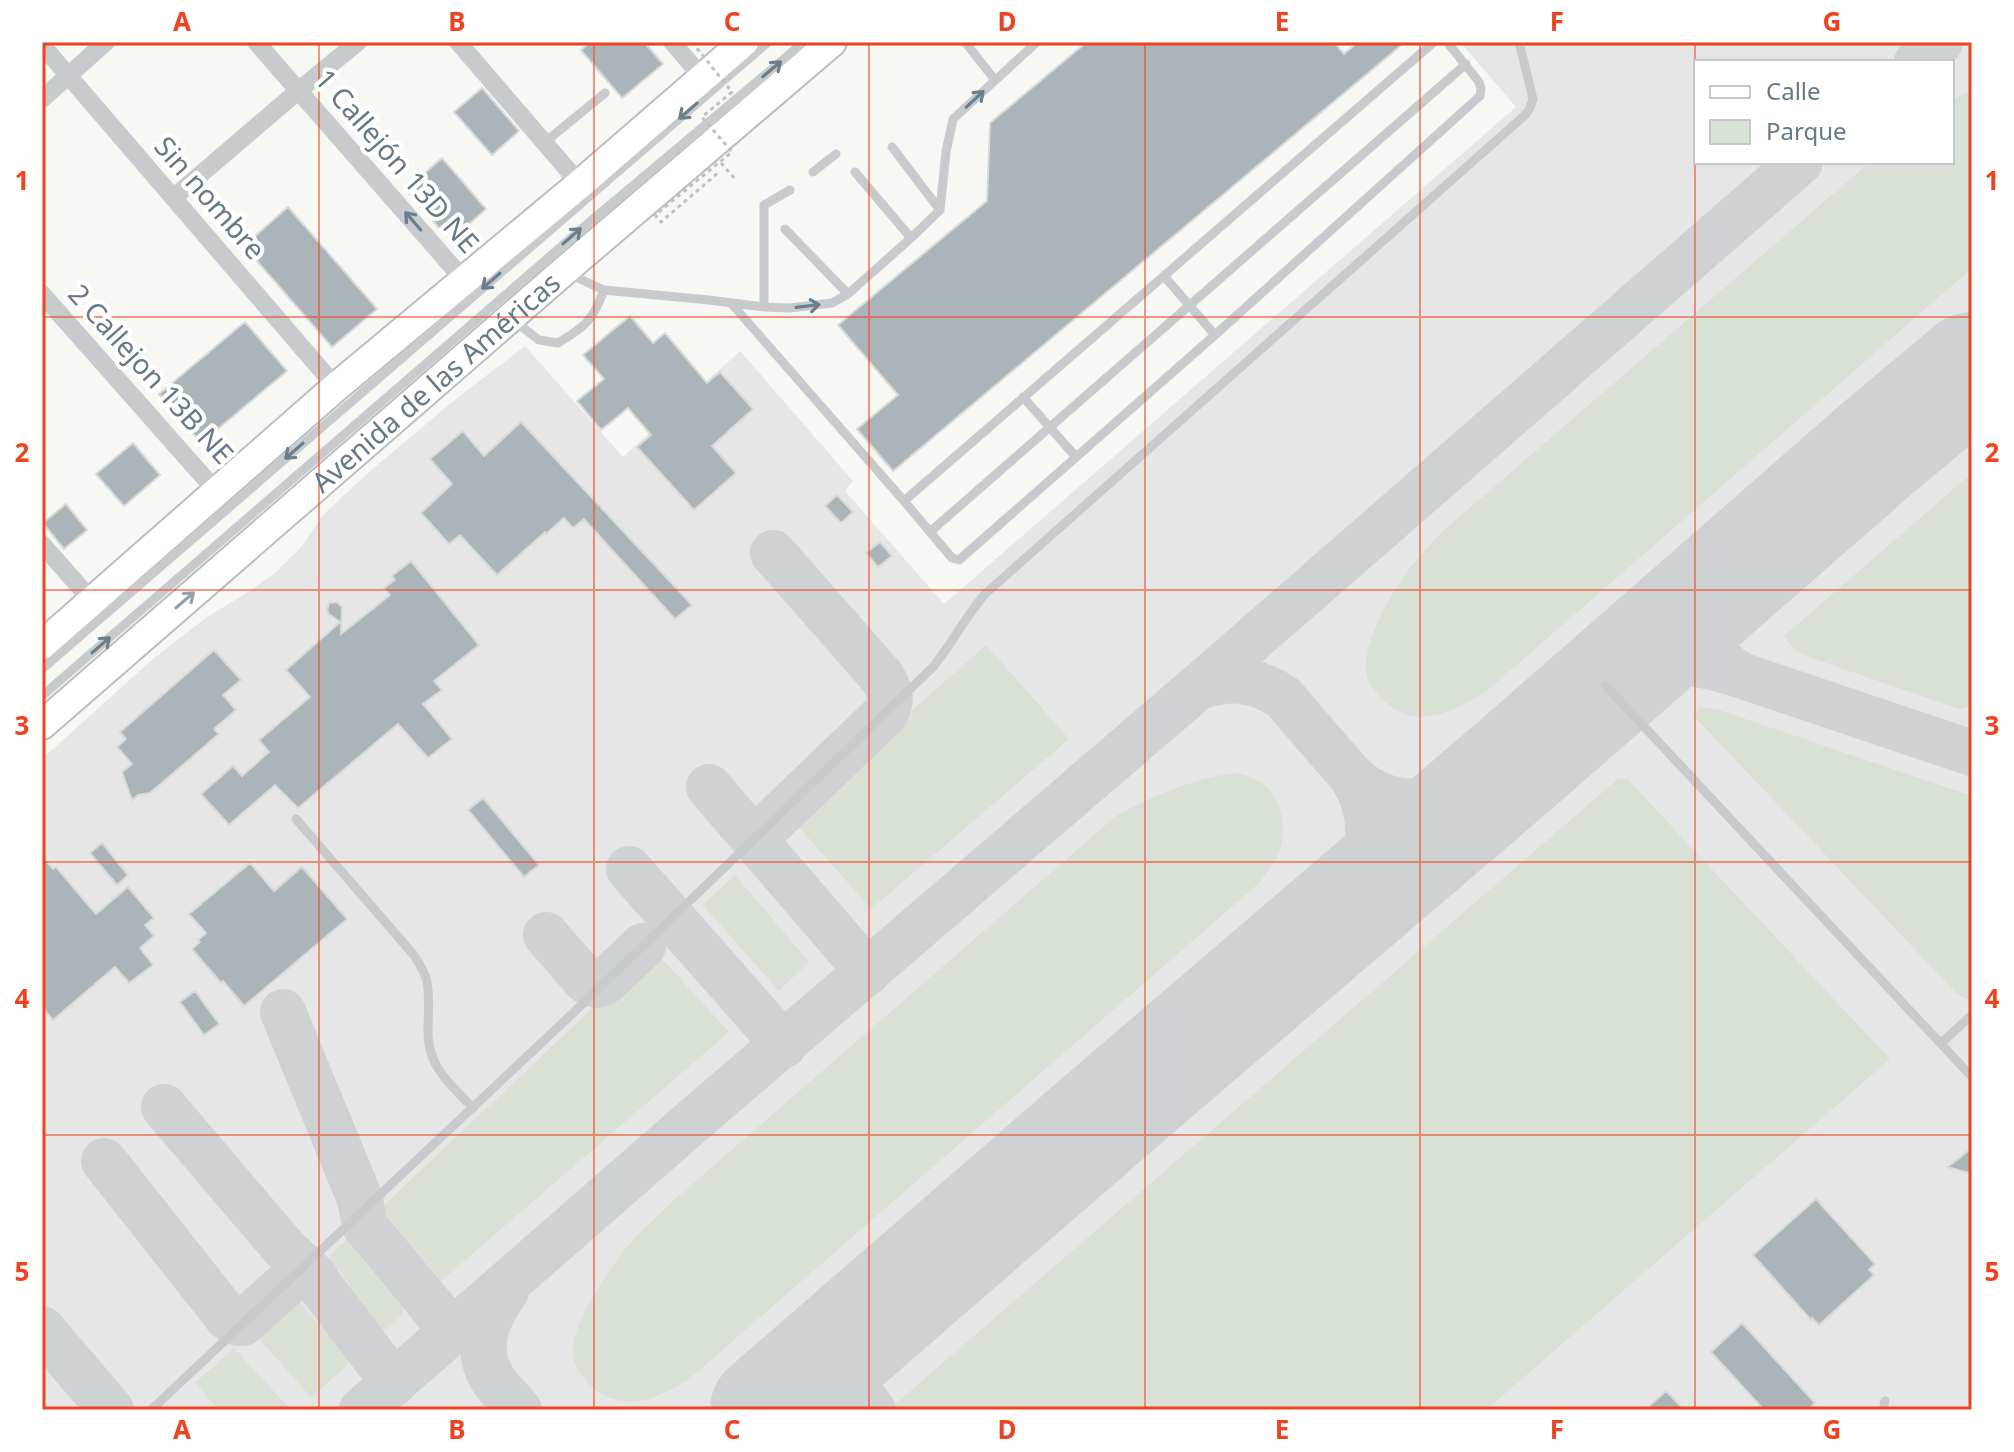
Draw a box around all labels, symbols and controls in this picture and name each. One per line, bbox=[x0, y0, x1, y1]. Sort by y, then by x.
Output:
text: A bbox=[173, 3, 191, 39]
text: B bbox=[448, 3, 466, 39]
text: C bbox=[724, 3, 740, 39]
text: D bbox=[997, 3, 1017, 39]
text: E bbox=[1275, 3, 1289, 39]
text: F bbox=[1550, 3, 1564, 39]
text: G bbox=[1823, 3, 1841, 39]
street label: 1 Callejón 13D NE bbox=[307, 60, 488, 260]
one-way arrow bbox=[761, 60, 781, 78]
legend bbox=[1694, 60, 1954, 164]
text: Calle bbox=[1766, 74, 1821, 107]
one-way arrow bbox=[964, 91, 984, 109]
one-way arrow bbox=[678, 102, 698, 120]
text: Parque bbox=[1766, 114, 1847, 147]
street label: Sin nombre bbox=[147, 128, 275, 267]
text: 1 bbox=[15, 162, 29, 198]
text: 1 bbox=[1985, 162, 1999, 198]
one-way arrow bbox=[404, 212, 422, 232]
one-way arrow bbox=[562, 227, 582, 245]
street label: Avenida de las Américas bbox=[303, 263, 568, 500]
one-way arrow bbox=[481, 272, 502, 290]
street label: 2 Callejon 13B NE bbox=[61, 275, 243, 472]
one-way arrow bbox=[794, 298, 821, 313]
text: 2 bbox=[15, 434, 30, 470]
text: 2 bbox=[1985, 434, 2000, 470]
one-way arrow bbox=[285, 442, 305, 460]
one-way arrow bbox=[175, 592, 195, 610]
one-way arrow bbox=[90, 636, 111, 654]
text: 3 bbox=[15, 707, 29, 743]
text: 3 bbox=[1985, 707, 1999, 743]
text: 4 bbox=[15, 980, 30, 1016]
text: 4 bbox=[1985, 980, 2000, 1016]
text: 5 bbox=[15, 1253, 29, 1289]
text: 5 bbox=[1985, 1253, 1999, 1289]
text: A bbox=[173, 1411, 191, 1447]
text: B bbox=[448, 1411, 466, 1447]
text: C bbox=[724, 1411, 740, 1447]
text: D bbox=[997, 1411, 1017, 1447]
text: E bbox=[1275, 1411, 1289, 1447]
text: F bbox=[1550, 1411, 1564, 1447]
text: G bbox=[1823, 1411, 1841, 1447]

